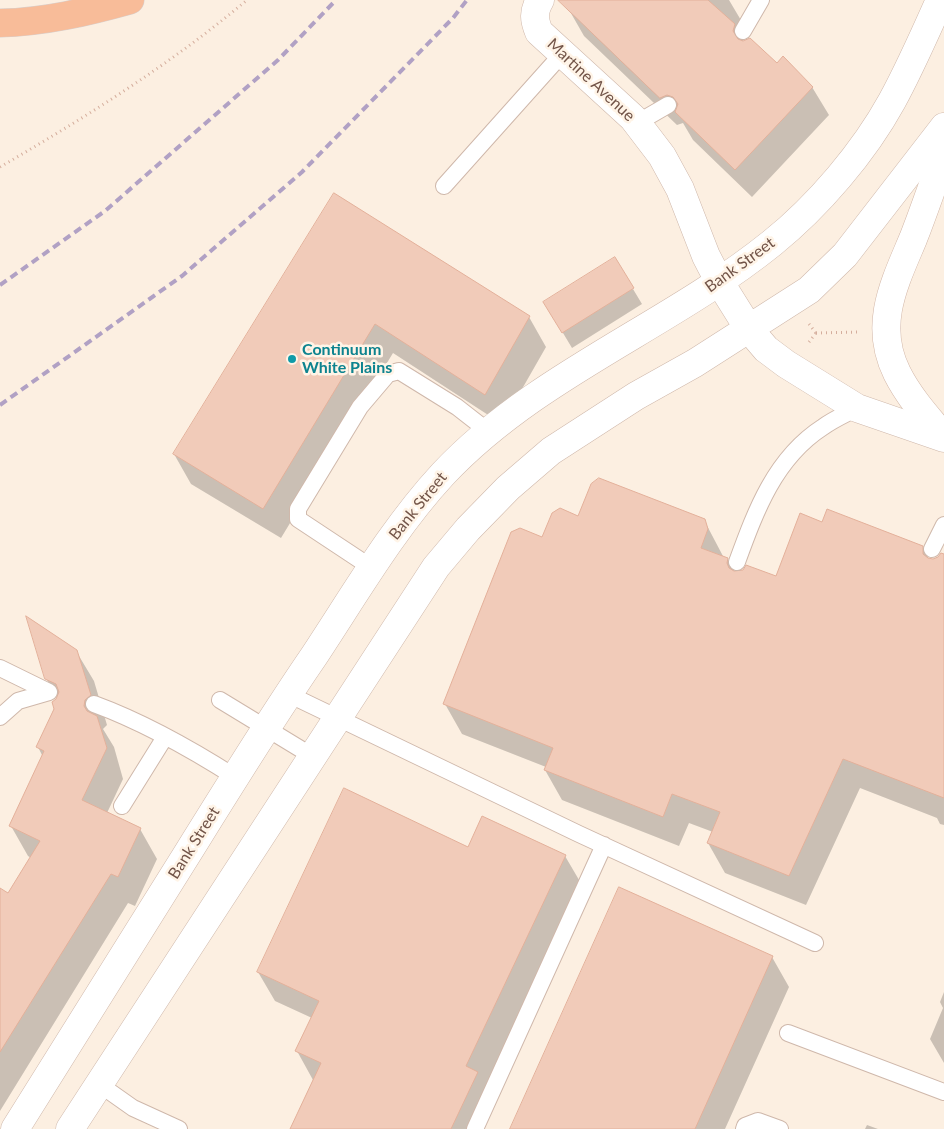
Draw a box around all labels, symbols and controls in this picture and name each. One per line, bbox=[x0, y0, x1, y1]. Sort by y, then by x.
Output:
street label: Martine Avenue bbox=[543, 35, 639, 125]
street label: Bank Street bbox=[701, 233, 779, 297]
place label: Continuum White Plains bbox=[302, 340, 392, 378]
marker: Continuum White Plains bbox=[286, 353, 298, 365]
street label: Bank Street bbox=[385, 468, 451, 544]
street label: Bank Street bbox=[164, 803, 224, 883]

